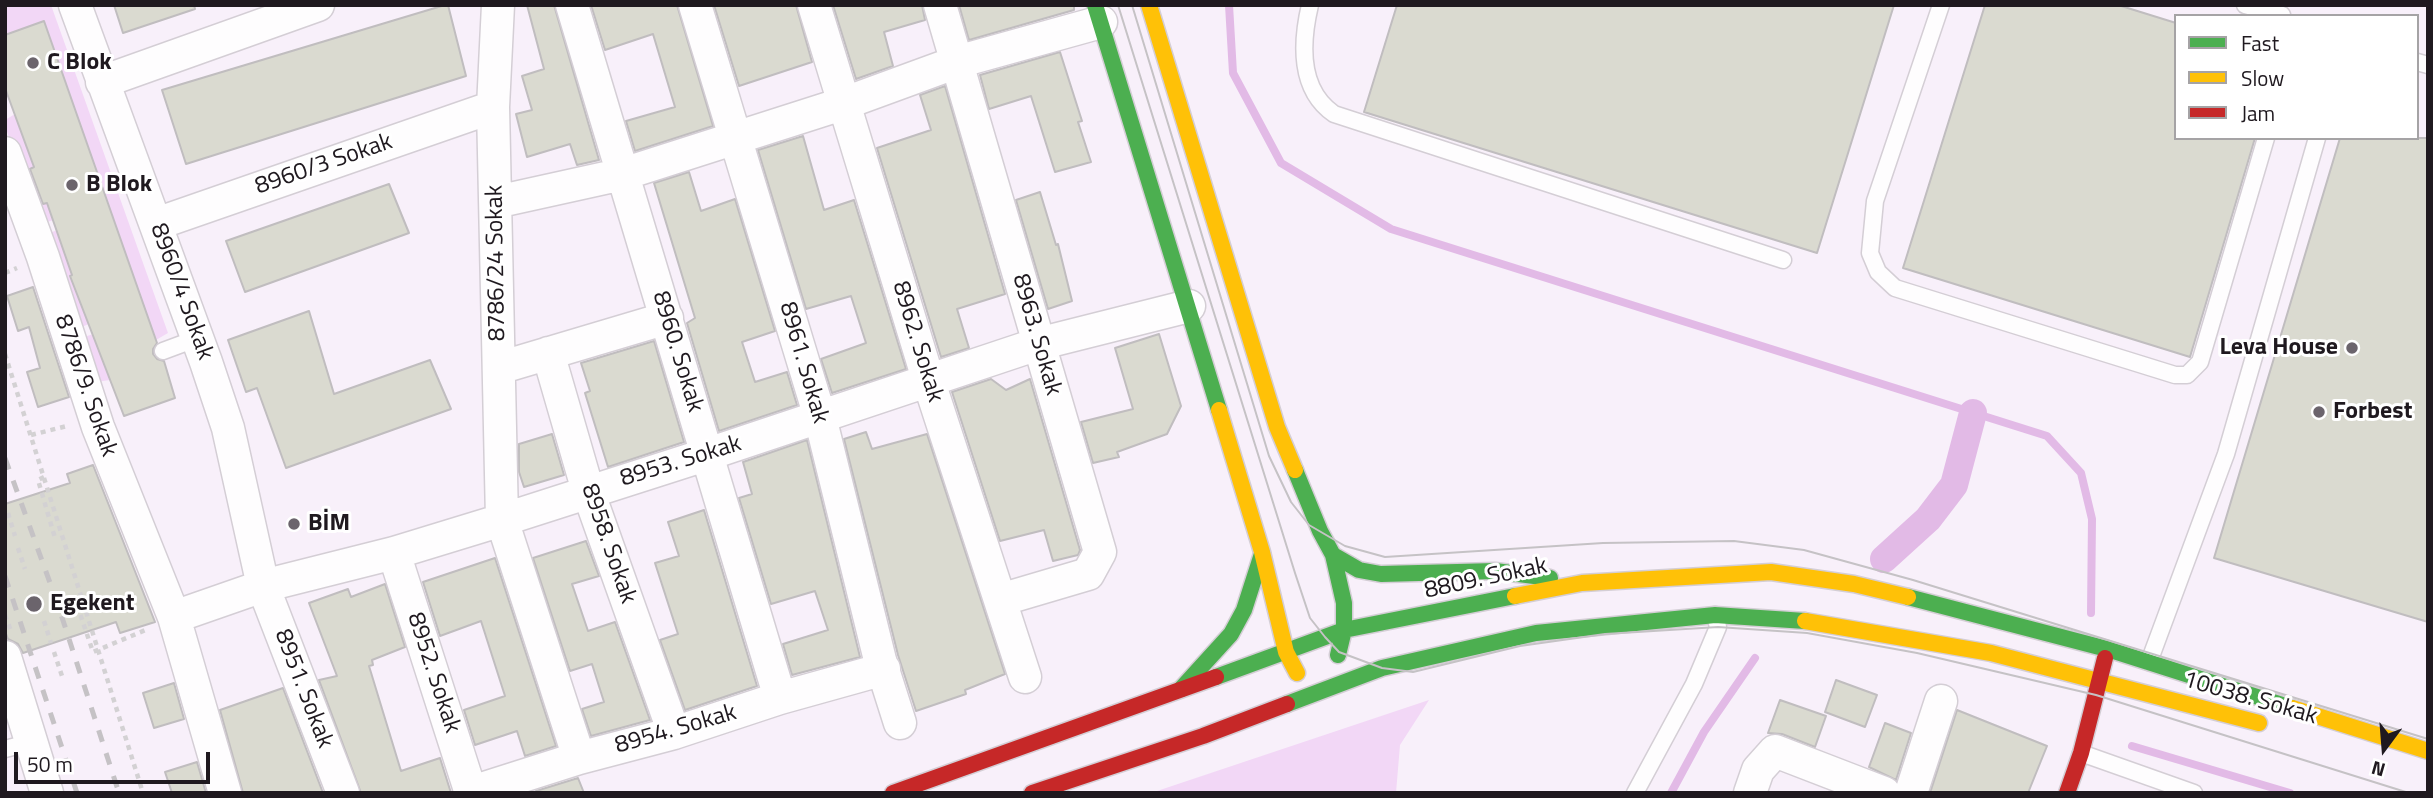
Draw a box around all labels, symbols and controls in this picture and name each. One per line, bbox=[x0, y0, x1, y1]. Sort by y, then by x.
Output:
legend bbox=[2174, 14, 2419, 140]
text: Fast bbox=[2241, 27, 2279, 59]
place label: C Blok bbox=[47, 49, 112, 77]
marker: C Blok bbox=[25, 55, 41, 71]
text: Slow bbox=[2241, 62, 2284, 94]
text: Jam bbox=[2241, 97, 2275, 129]
street label: 8960/3 Sokak bbox=[252, 128, 396, 202]
place label: B Blok bbox=[86, 171, 152, 199]
marker: B Blok bbox=[64, 177, 80, 193]
street label: 8786/24 Sokak bbox=[481, 185, 513, 341]
street label: 8960/4 Sokak bbox=[143, 220, 219, 364]
street label: 8963. Sokak bbox=[1005, 271, 1067, 399]
street label: 8962. Sokak bbox=[885, 278, 949, 406]
street label: 8960. Sokak bbox=[645, 288, 709, 416]
street label: 8961. Sokak bbox=[772, 299, 834, 427]
street label: 8786/9. Sokak bbox=[47, 311, 123, 461]
place label: Leva House bbox=[2220, 334, 2338, 362]
marker: Leva House bbox=[2344, 340, 2360, 356]
place label: Forbest bbox=[2333, 398, 2412, 426]
marker: Forbest bbox=[2311, 404, 2327, 420]
street label: 8953. Sokak bbox=[617, 430, 745, 494]
street label: 8958. Sokak bbox=[574, 480, 642, 608]
place label: BİM bbox=[308, 510, 350, 538]
marker: BİM bbox=[286, 516, 302, 532]
street label: 8809. Sokak bbox=[1422, 552, 1550, 606]
place label: Egekent bbox=[50, 590, 134, 618]
marker: Egekent bbox=[24, 594, 44, 614]
street label: 8952. Sokak bbox=[400, 609, 466, 737]
street label: 8951. Sokak bbox=[267, 626, 339, 752]
street label: 10038. Sokak bbox=[2180, 666, 2320, 732]
street label: 8954. Sokak bbox=[612, 699, 740, 761]
north arrow bbox=[2349, 714, 2419, 784]
scale bar bbox=[18, 738, 214, 782]
text: 50 m bbox=[27, 748, 73, 780]
text: N bbox=[2368, 754, 2388, 785]

